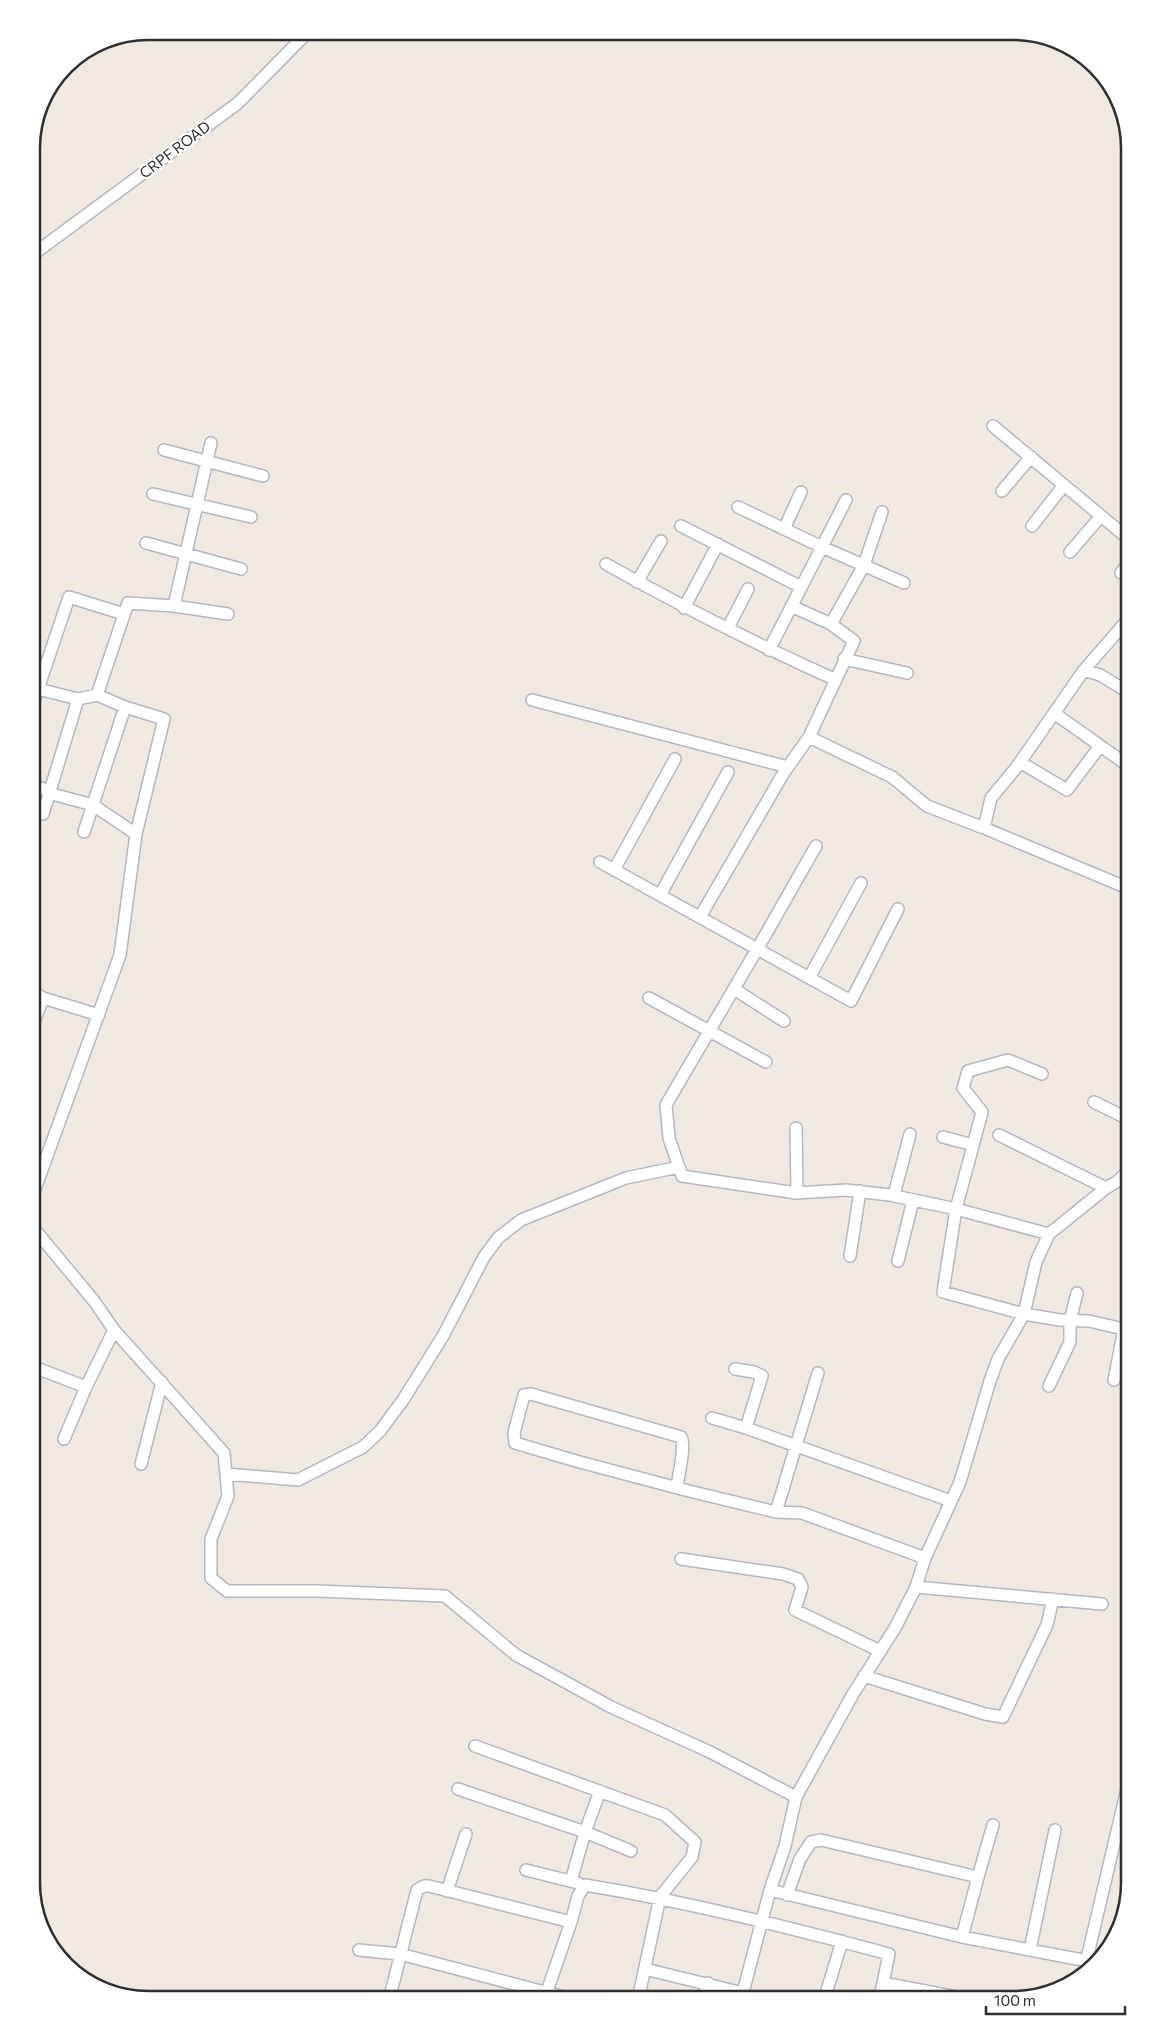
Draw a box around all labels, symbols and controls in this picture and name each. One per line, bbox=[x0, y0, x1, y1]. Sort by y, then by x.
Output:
street label: CRPF ROAD bbox=[135, 117, 213, 182]
scale bar bbox=[986, 1984, 1125, 2016]
text: 100 m bbox=[994, 1991, 1036, 2009]

